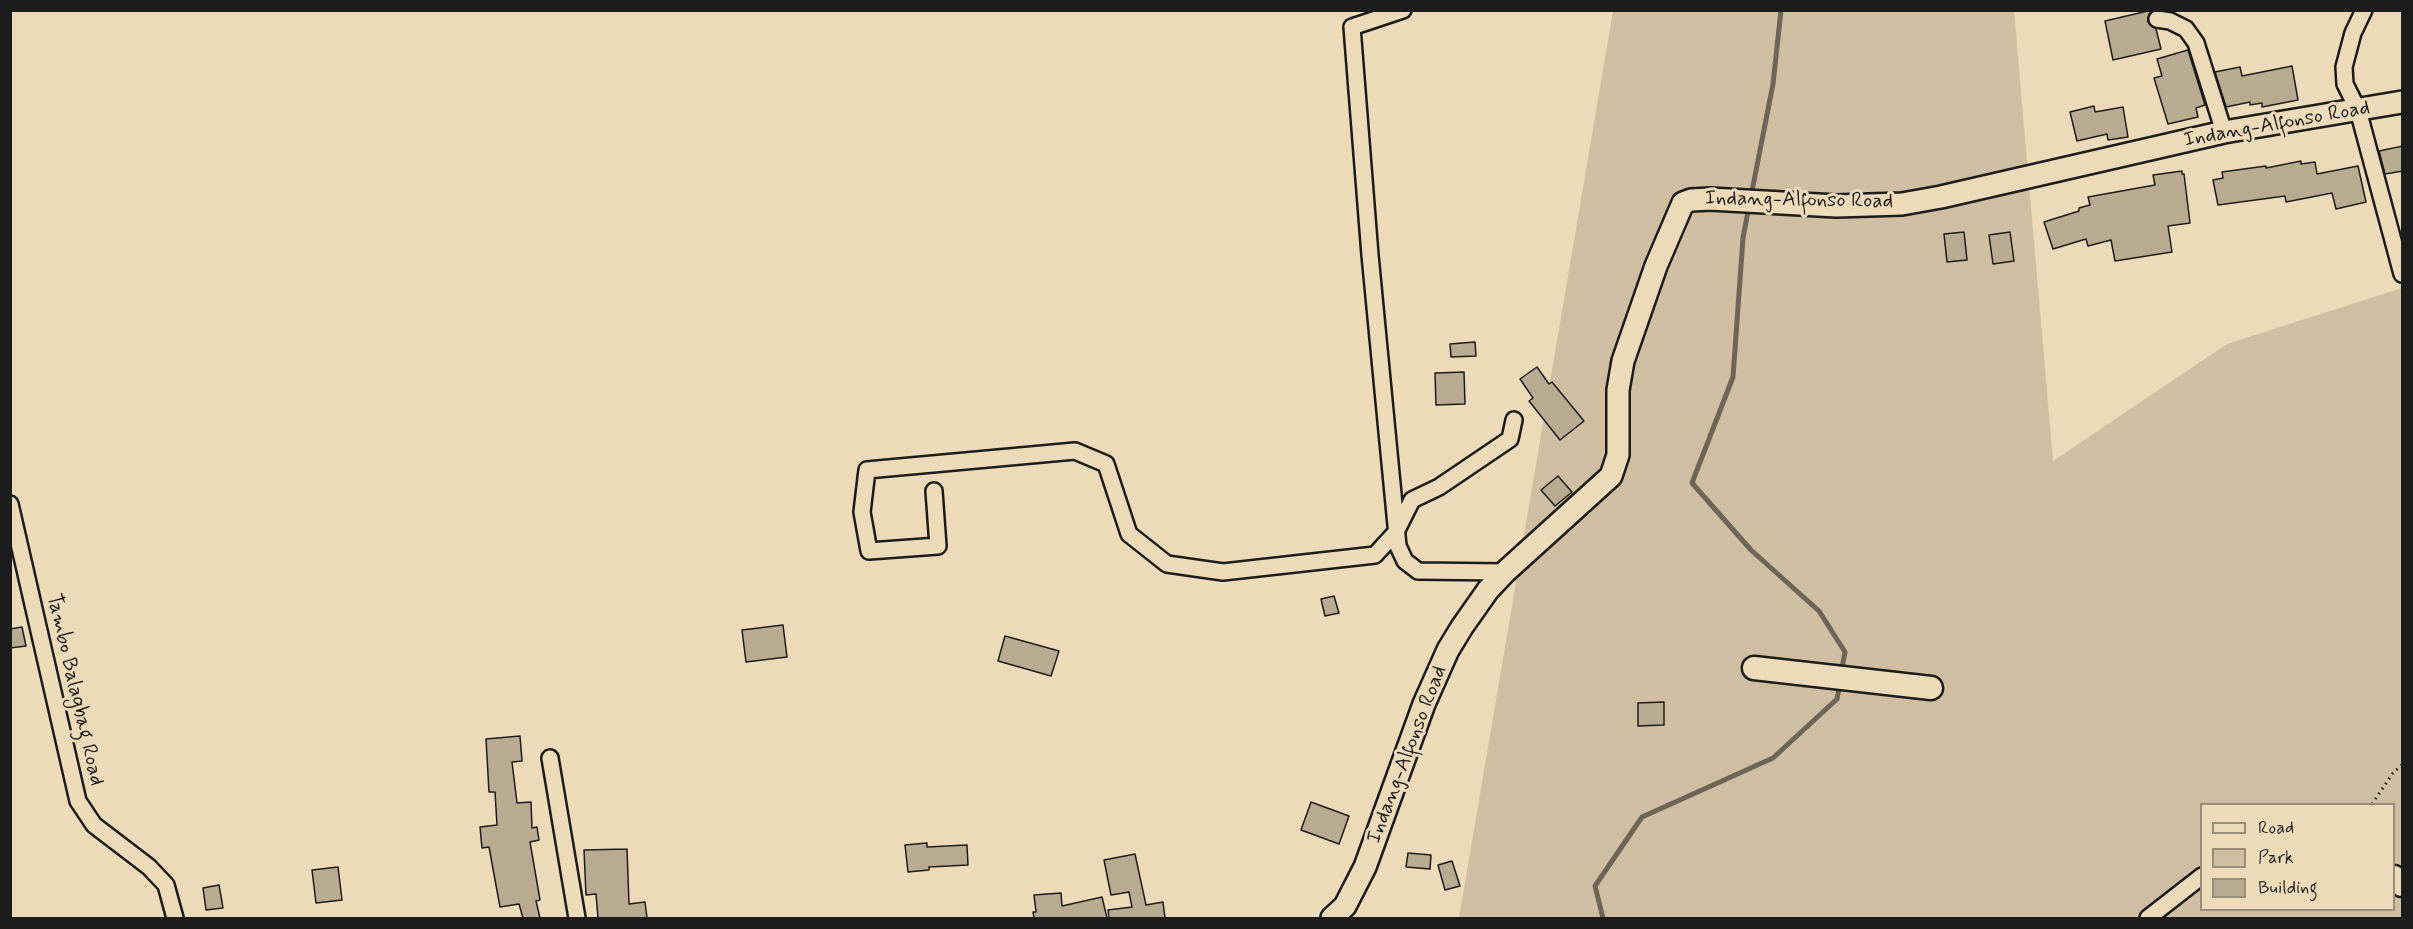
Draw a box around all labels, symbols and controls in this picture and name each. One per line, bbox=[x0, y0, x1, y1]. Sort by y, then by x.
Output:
street label: Indang-Alfonso Road bbox=[2182, 96, 2372, 154]
street label: Indang-Alfonso Road bbox=[1705, 187, 1893, 215]
street label: Tambo Balagbag Road bbox=[40, 592, 108, 788]
street label: Indang-Alfonso Road bbox=[1362, 662, 1454, 848]
legend bbox=[2200, 803, 2395, 911]
text: Road bbox=[2258, 816, 2294, 840]
text: Park bbox=[2258, 846, 2294, 870]
text: Building bbox=[2258, 876, 2318, 900]

